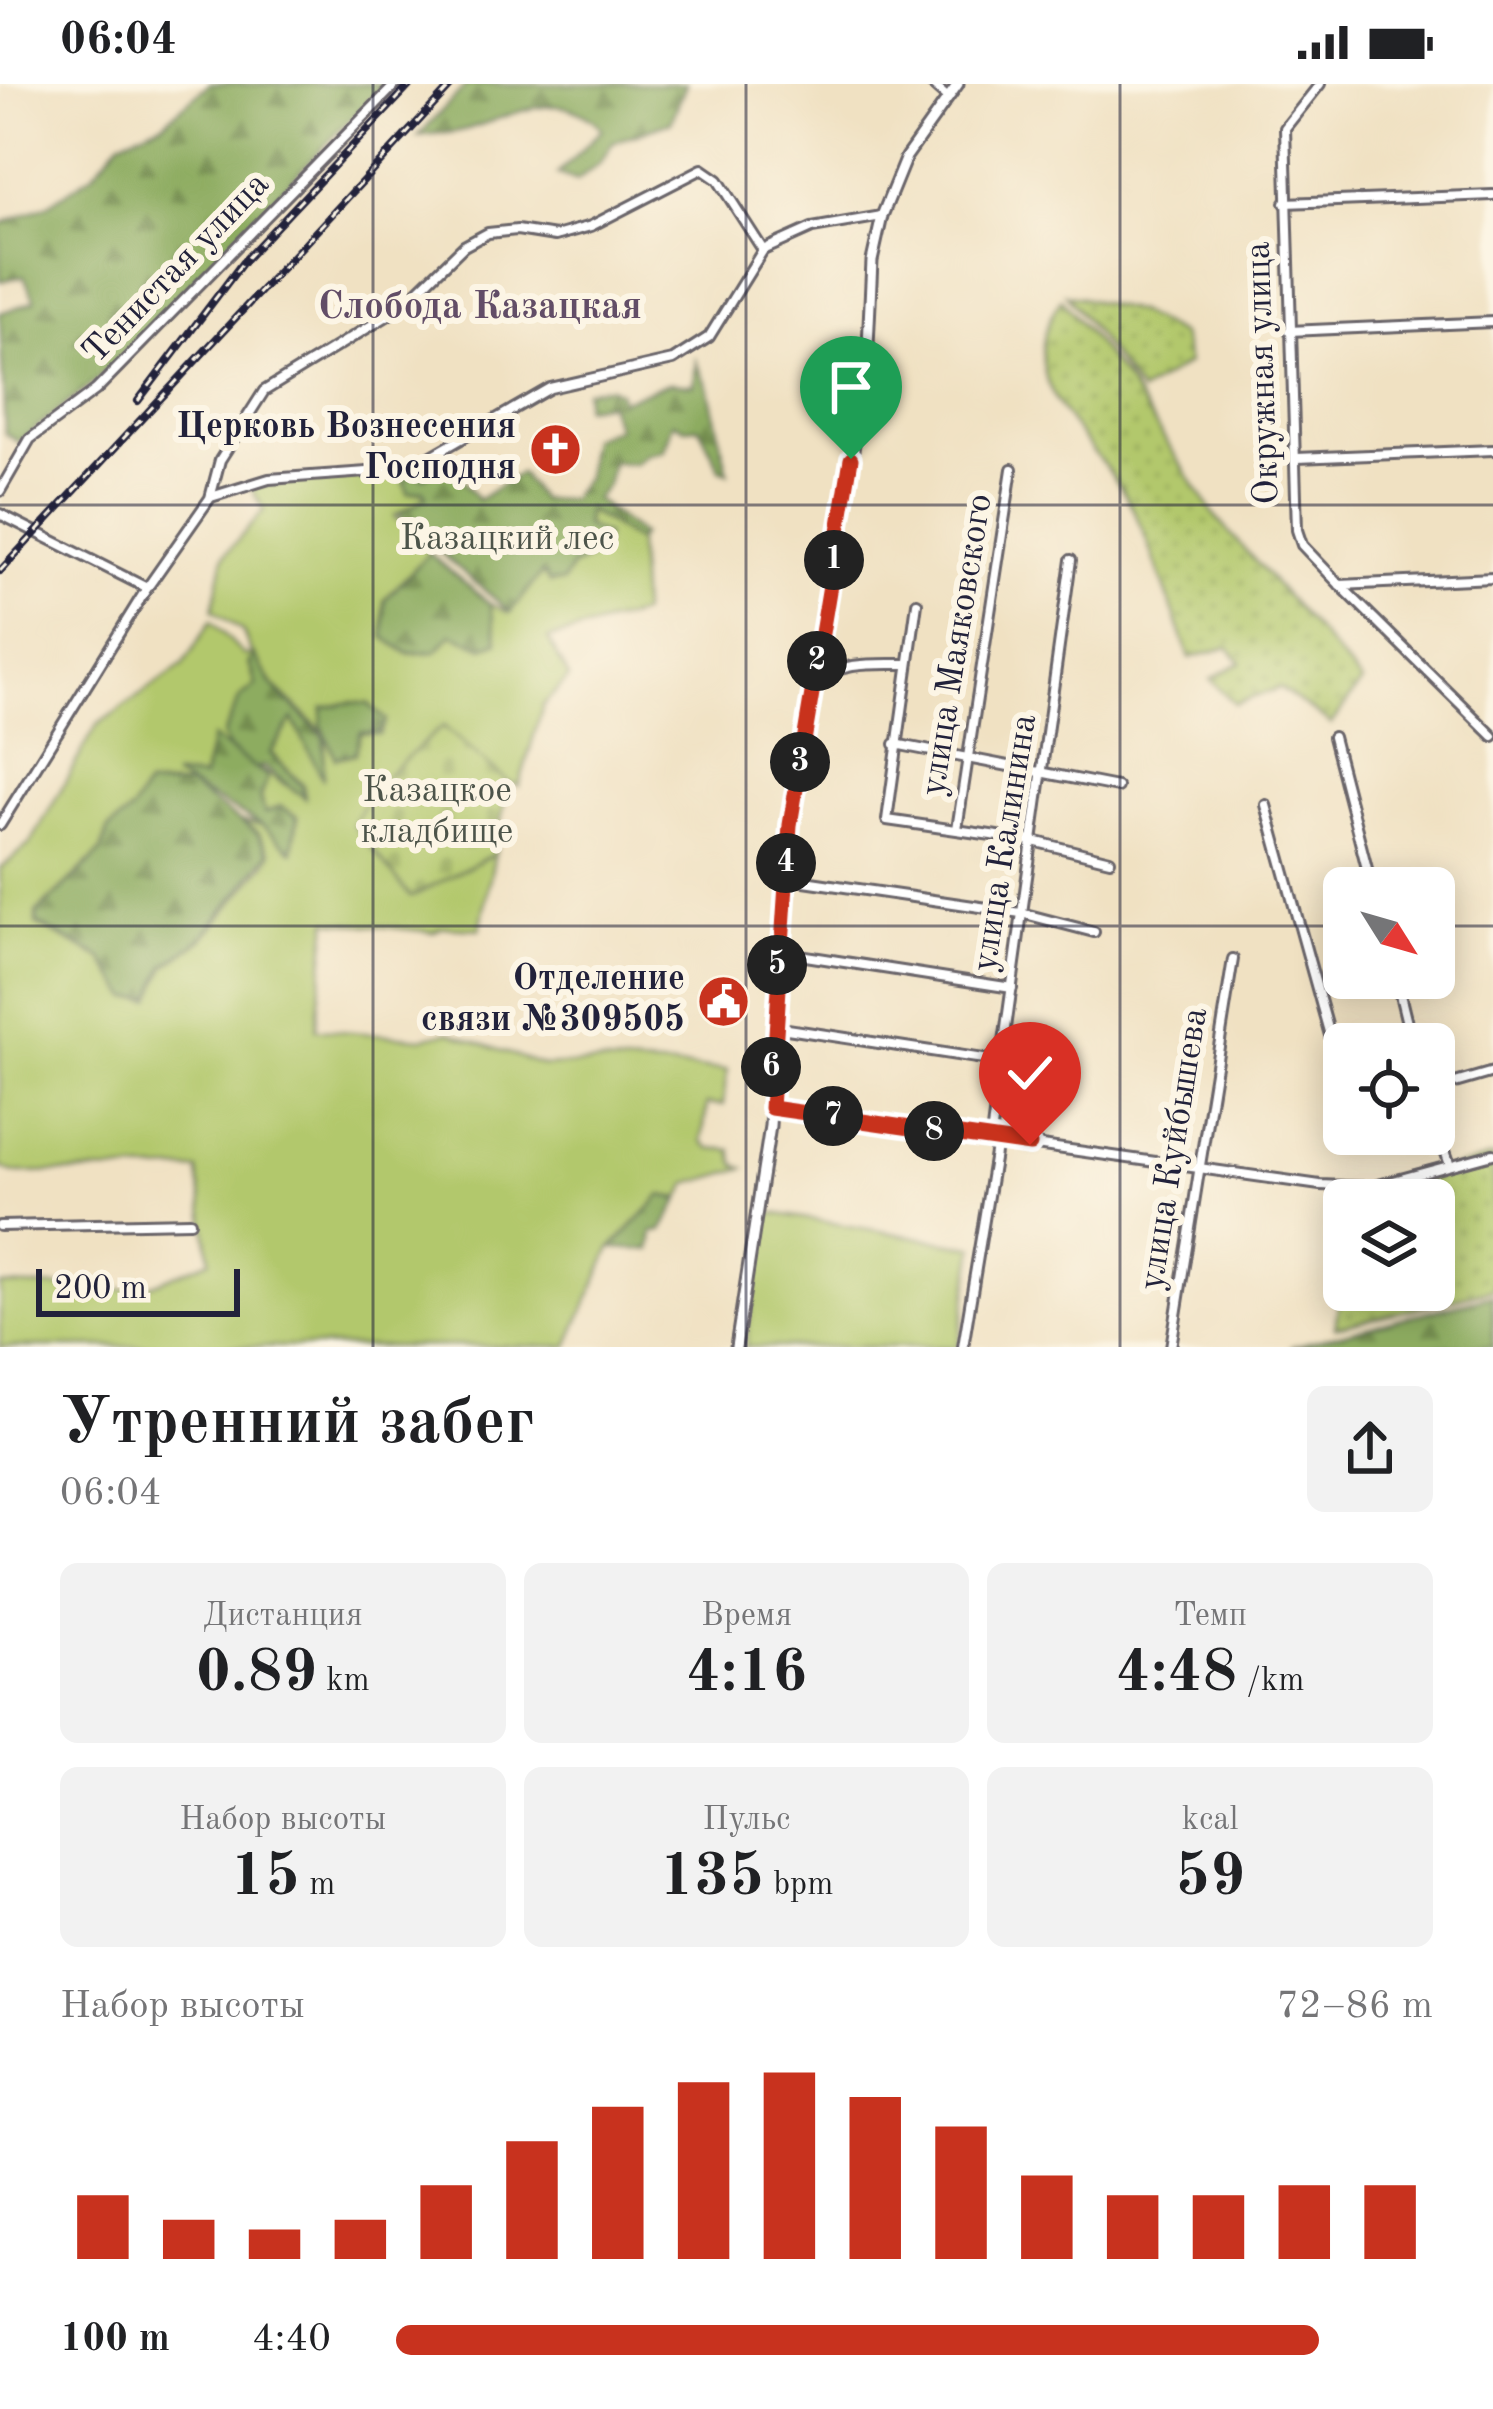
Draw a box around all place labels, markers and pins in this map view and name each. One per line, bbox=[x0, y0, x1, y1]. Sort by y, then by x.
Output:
pin bbox=[800, 336, 902, 459]
place label: Церковь Вознесения Господня bbox=[176, 410, 516, 487]
church icon: Церковь Вознесения Господня bbox=[527, 421, 583, 477]
pin: 1 bbox=[804, 530, 864, 590]
pin: 2 bbox=[787, 631, 847, 691]
pin: 3 bbox=[770, 732, 830, 792]
pin: 4 bbox=[756, 833, 816, 893]
pin: 5 bbox=[747, 935, 807, 995]
place label: Отделение связи №309505 bbox=[421, 962, 685, 1039]
public building icon: Отделение связи №309505 bbox=[696, 973, 752, 1029]
pin bbox=[979, 1022, 1081, 1145]
pin: 6 bbox=[741, 1037, 801, 1097]
pin: 7 bbox=[803, 1086, 863, 1146]
pin: 8 bbox=[904, 1101, 964, 1161]

